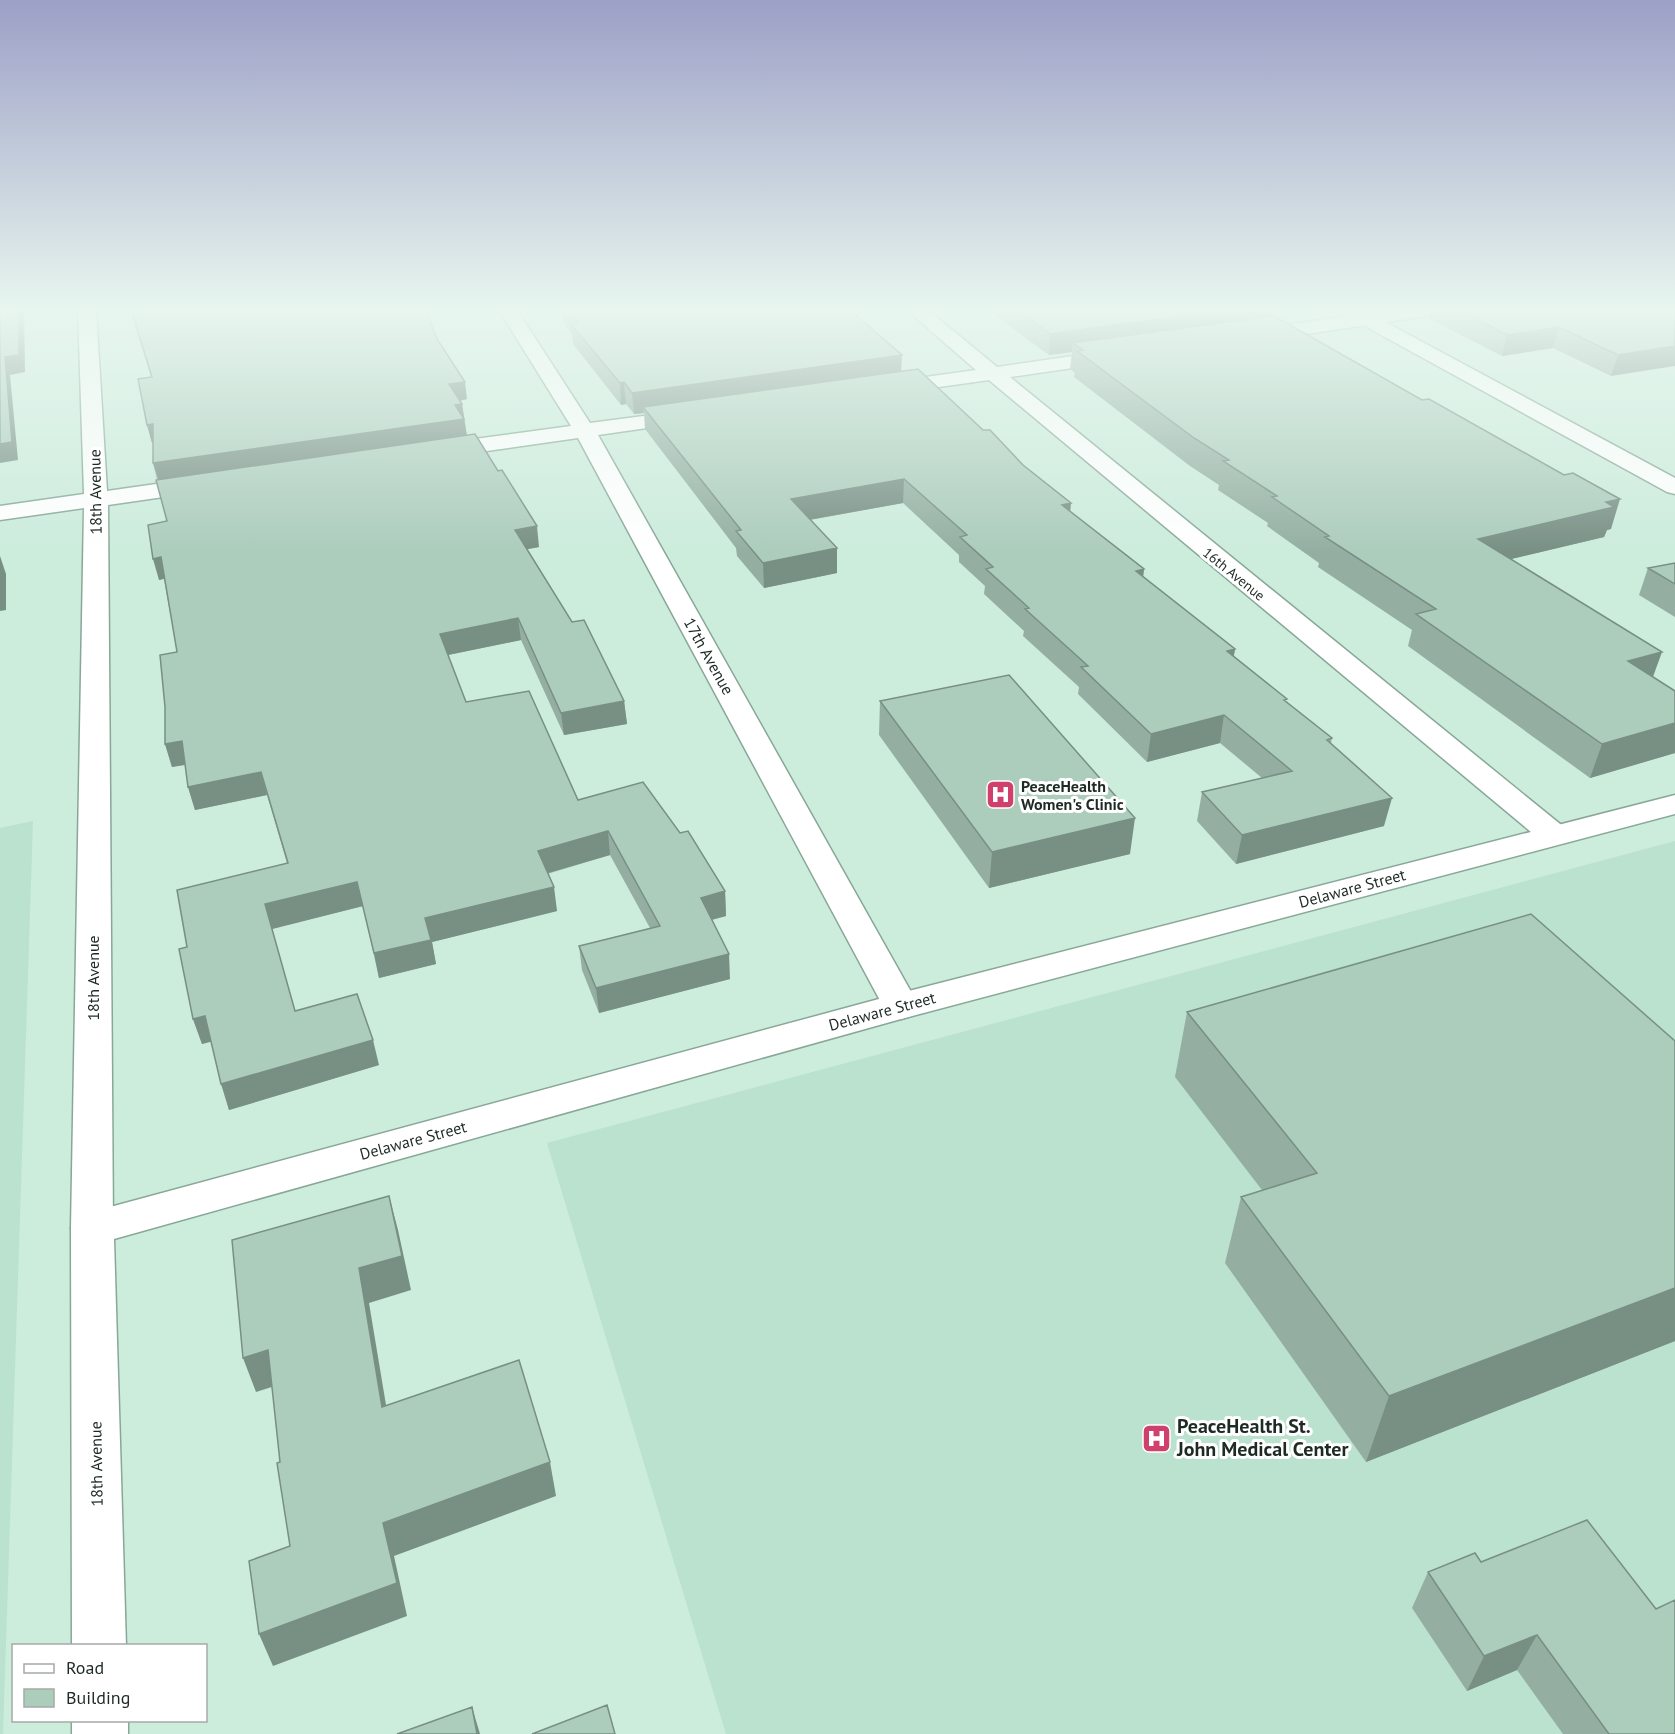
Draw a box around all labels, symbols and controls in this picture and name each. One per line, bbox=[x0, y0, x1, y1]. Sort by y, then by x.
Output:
street label: 18th Avenue bbox=[84, 449, 106, 535]
street label: 16th Avenue bbox=[1199, 544, 1269, 604]
street label: 17th Avenue bbox=[680, 614, 738, 698]
place label: PeaceHealth Women's Clinic bbox=[1021, 776, 1124, 814]
hospital icon: PeaceHealth Women's Clinic bbox=[984, 779, 1016, 811]
street label: Delaware Street bbox=[1296, 864, 1408, 912]
street label: 18th Avenue bbox=[83, 935, 103, 1021]
street label: Delaware Street bbox=[826, 987, 938, 1035]
street label: Delaware Street bbox=[357, 1116, 469, 1164]
place label: PeaceHealth St. John Medical Center bbox=[1176, 1413, 1348, 1462]
street label: 18th Avenue bbox=[85, 1421, 107, 1507]
hospital icon: PeaceHealth St. John Medical Center bbox=[1140, 1422, 1172, 1454]
legend bbox=[12, 1644, 207, 1722]
text: Road bbox=[66, 1656, 104, 1679]
text: Building bbox=[66, 1686, 130, 1709]

